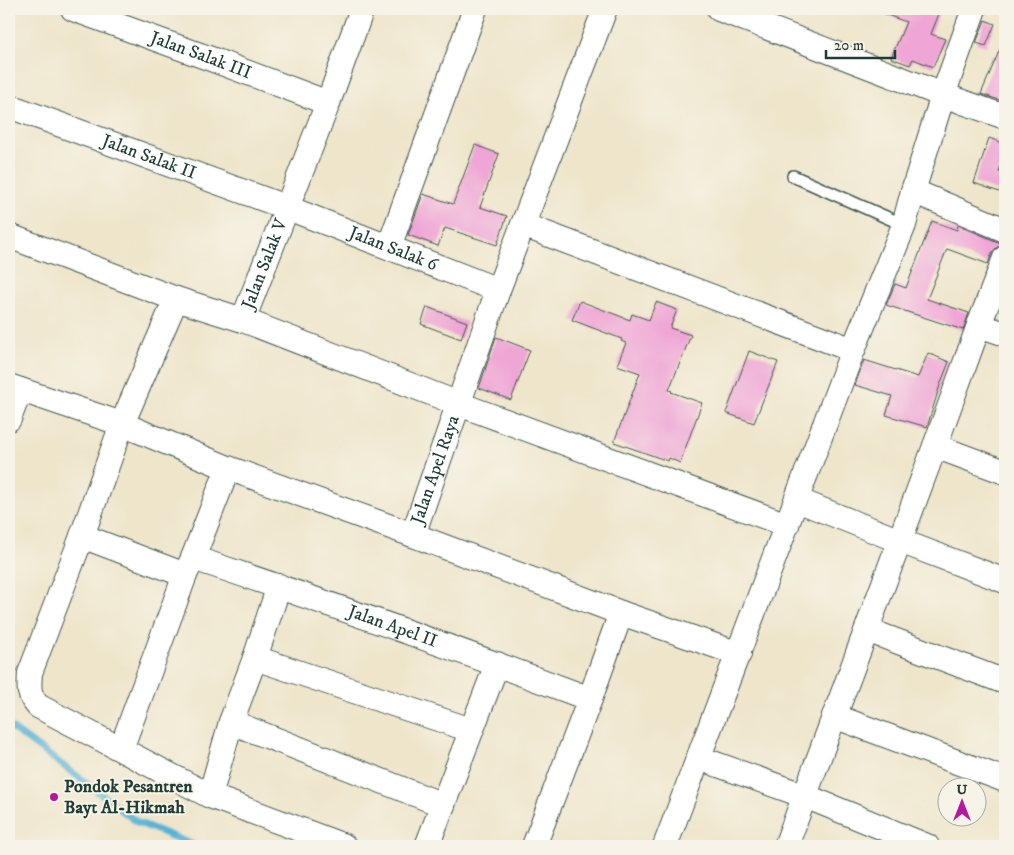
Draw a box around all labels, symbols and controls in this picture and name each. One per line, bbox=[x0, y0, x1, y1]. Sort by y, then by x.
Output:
street label: Jalan Salak III bbox=[145, 26, 254, 84]
scale bar bbox=[826, 28, 895, 60]
text: 20 m bbox=[834, 36, 864, 55]
street label: Jalan Salak II bbox=[97, 129, 199, 184]
street label: Jalan Salak V bbox=[237, 215, 293, 314]
street label: Jalan Salak 6 bbox=[344, 221, 441, 276]
street label: Jalan Apel Raya bbox=[406, 412, 465, 529]
street label: Jalan Apel II bbox=[343, 600, 440, 653]
place label: Pondok Pesantren Bayt Al-Hikmah bbox=[64, 776, 193, 819]
north arrow bbox=[936, 778, 986, 828]
text: U bbox=[957, 781, 968, 799]
marker: Pondok Pesantren Bayt Al-Hikmah bbox=[48, 791, 60, 803]

